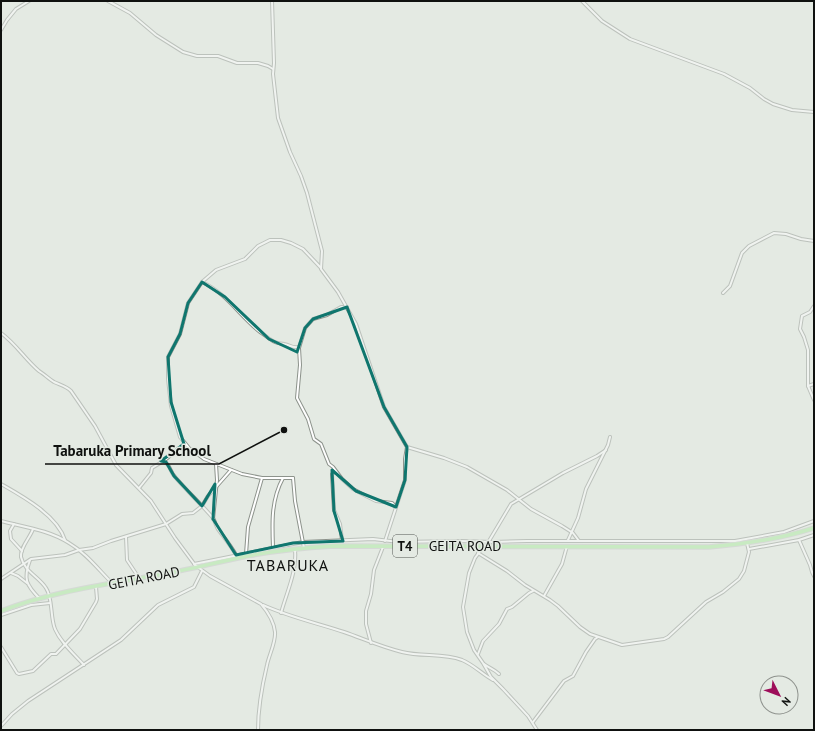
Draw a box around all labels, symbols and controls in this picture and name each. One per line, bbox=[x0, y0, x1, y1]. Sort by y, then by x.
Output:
callout: Tabaruka Primary School bbox=[45, 437, 219, 464]
text: Tabaruka Primary School bbox=[53, 441, 211, 460]
road number: T4 bbox=[393, 535, 417, 557]
street label: GEITA ROAD bbox=[429, 537, 501, 555]
district label: TABARUKA bbox=[247, 555, 329, 575]
street label: GEITA ROAD bbox=[107, 562, 181, 594]
north arrow bbox=[759, 675, 799, 715]
text: N bbox=[779, 694, 794, 709]

